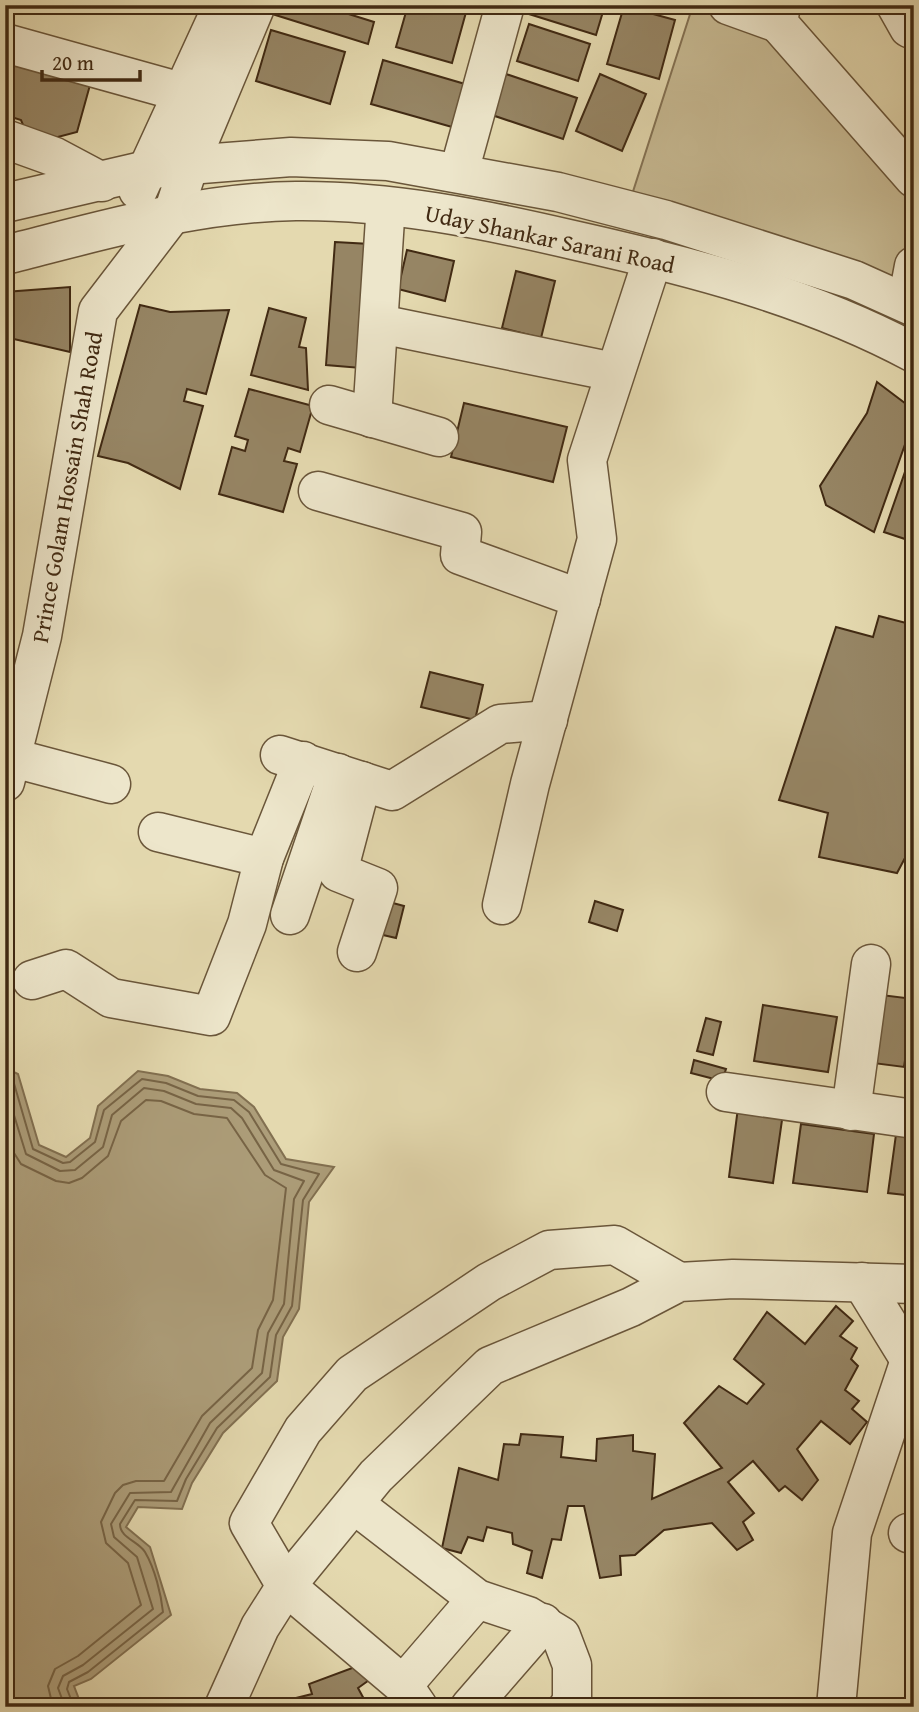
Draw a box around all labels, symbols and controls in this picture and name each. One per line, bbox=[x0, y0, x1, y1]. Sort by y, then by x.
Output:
scale bar bbox=[42, 38, 140, 82]
text: 20 m bbox=[52, 47, 94, 78]
street label: Uday Shankar Sarani Road bbox=[422, 196, 679, 281]
street label: Prince Golam Hossain Shah Road bbox=[23, 328, 110, 645]

